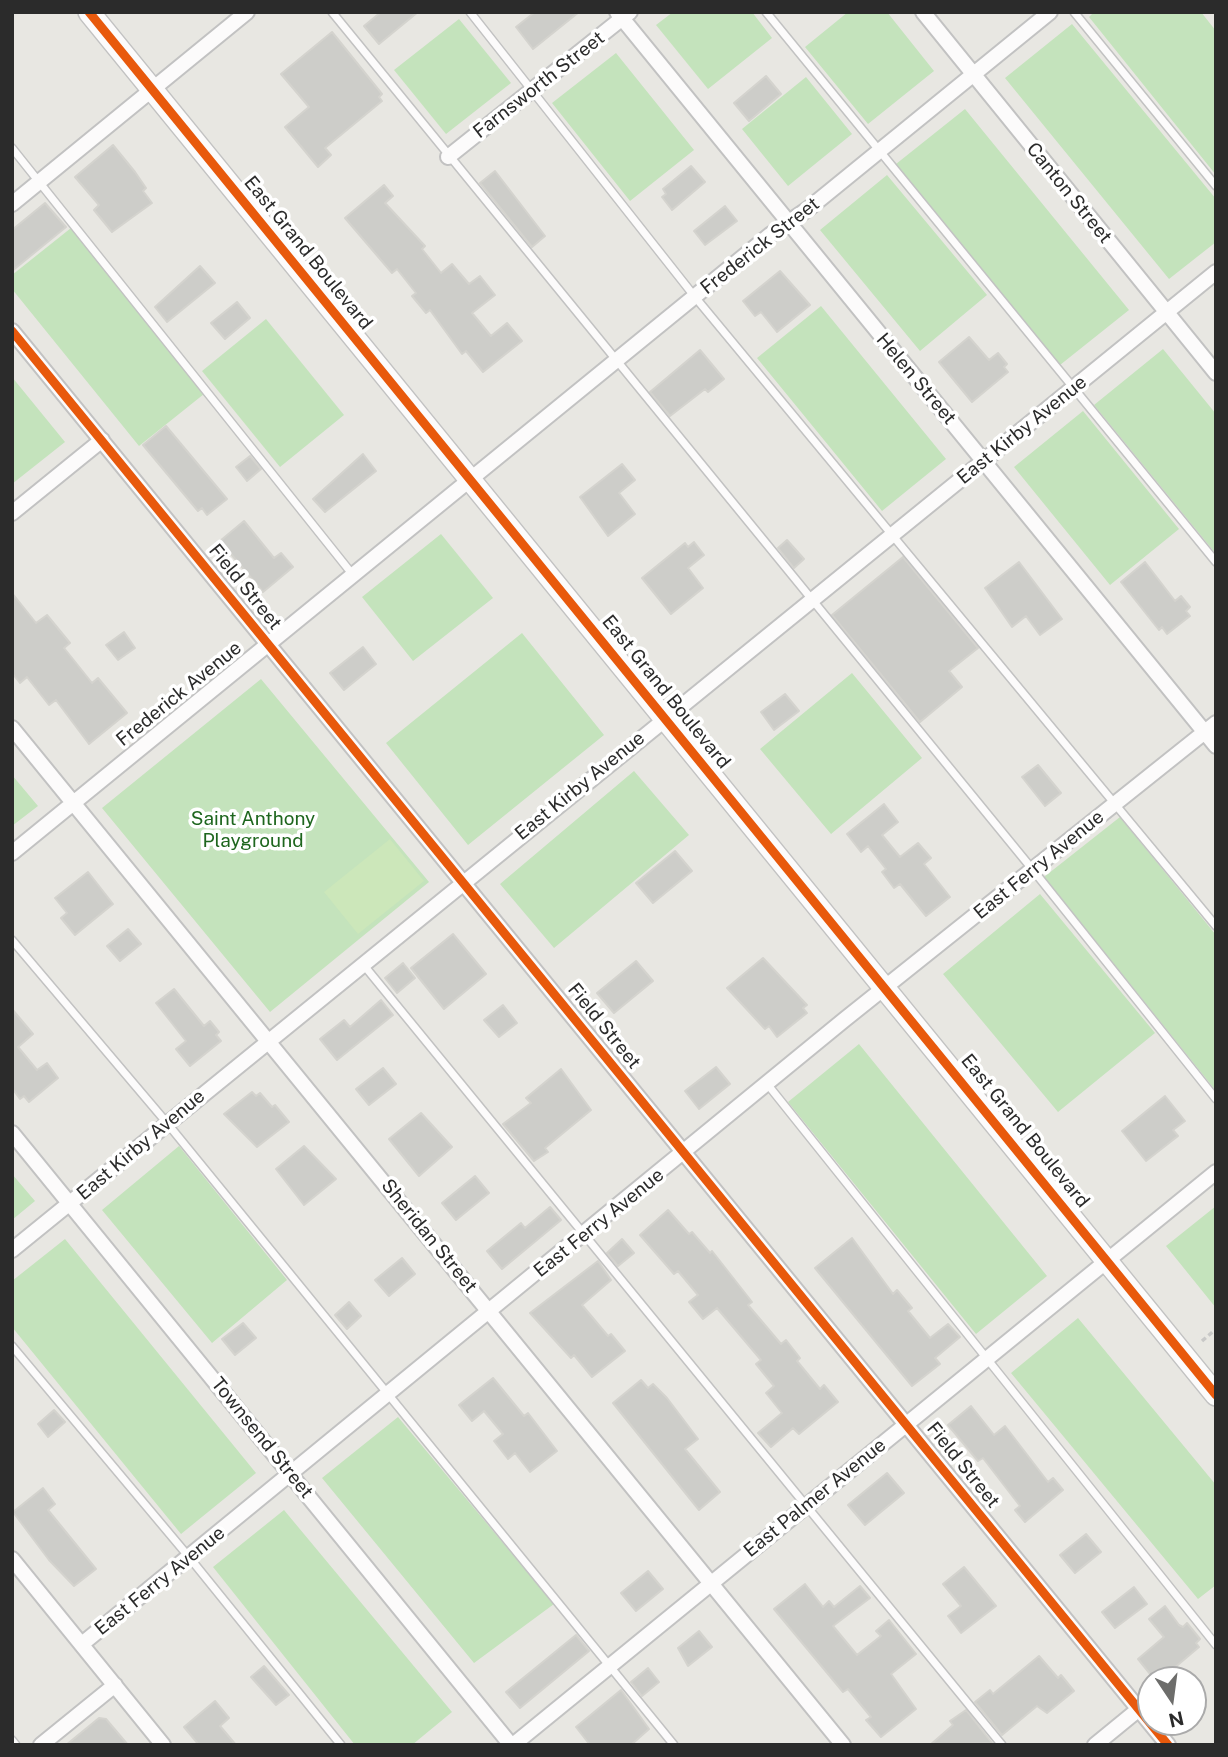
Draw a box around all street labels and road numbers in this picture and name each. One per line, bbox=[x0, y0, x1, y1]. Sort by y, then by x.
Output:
street label: Farnsworth Street bbox=[469, 27, 609, 143]
street label: Canton Street bbox=[1021, 138, 1117, 248]
street label: East Grand Boulevard bbox=[239, 172, 377, 334]
street label: Frederick Street bbox=[696, 193, 824, 299]
street label: Helen Street bbox=[871, 329, 961, 429]
street label: East Kirby Avenue bbox=[953, 371, 1091, 489]
street label: Field Street bbox=[204, 540, 286, 634]
street label: East Grand Boulevard bbox=[597, 611, 735, 773]
street label: Frederick Avenue bbox=[112, 637, 246, 751]
street label: East Kirby Avenue bbox=[511, 727, 649, 845]
street label: East Ferry Avenue bbox=[970, 806, 1108, 924]
street label: Field Street bbox=[563, 979, 645, 1073]
street label: East Grand Boulevard bbox=[956, 1050, 1094, 1212]
street label: East Kirby Avenue bbox=[72, 1085, 210, 1205]
street label: East Ferry Avenue bbox=[530, 1164, 668, 1282]
street label: Sheridan Street bbox=[376, 1175, 482, 1297]
street label: Townsend Street bbox=[206, 1373, 318, 1503]
street label: Field Street bbox=[922, 1418, 1004, 1512]
street label: East Palmer Avenue bbox=[739, 1434, 891, 1562]
street label: East Ferry Avenue bbox=[91, 1522, 229, 1640]

